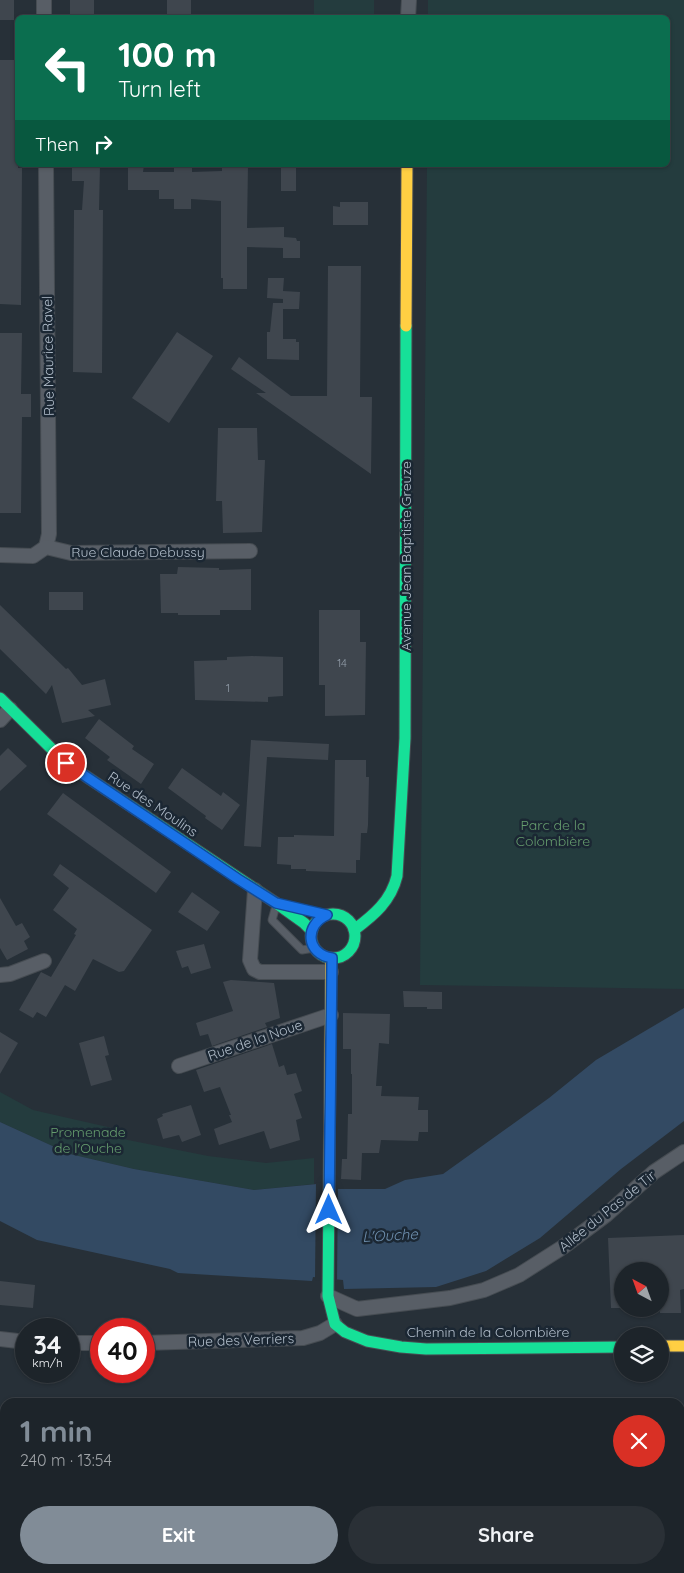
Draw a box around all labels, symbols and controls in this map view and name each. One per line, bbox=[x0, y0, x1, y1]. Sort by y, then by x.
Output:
text: 100 m bbox=[118, 32, 217, 76]
icon: left bbox=[35, 35, 100, 100]
text: Turn left bbox=[118, 75, 201, 103]
icon: right bbox=[89, 130, 117, 158]
text: Then bbox=[35, 132, 79, 156]
street label: Rue Maurice Ravel bbox=[38, 296, 58, 416]
street label: Avenue Jean Baptiste Greuze bbox=[397, 461, 415, 651]
street label: Rue Claude Debussy bbox=[71, 543, 205, 561]
house number: 14 bbox=[337, 656, 347, 670]
house number: 1 bbox=[226, 681, 230, 695]
pin bbox=[45, 742, 87, 784]
icon: arrive bbox=[52, 749, 80, 777]
street label: Rue des Moulins bbox=[105, 767, 201, 841]
park label: Parc de la Colombière bbox=[516, 816, 590, 850]
street label: Rue de la Noue bbox=[205, 1015, 305, 1065]
park label: Promenade de l'Ouche bbox=[50, 1123, 126, 1157]
street label: Allée du Pas de Tir bbox=[555, 1166, 660, 1256]
position arrow bbox=[302, 1183, 354, 1235]
water label: L'Ouche bbox=[362, 1224, 419, 1246]
north arrow bbox=[614, 1262, 669, 1318]
map controls bbox=[614, 1262, 669, 1382]
speed limit sign: 40 bbox=[90, 1318, 155, 1383]
street label: Chemin de la Colombière bbox=[407, 1323, 569, 1341]
button: layers bbox=[614, 1327, 669, 1382]
text: 34 bbox=[33, 1329, 62, 1360]
street label: Rue des Verriers bbox=[188, 1329, 294, 1351]
text: km/h bbox=[32, 1355, 63, 1370]
text: 1 min bbox=[20, 1412, 93, 1450]
button: close bbox=[613, 1415, 665, 1467]
text: 240 m · 13:54 bbox=[20, 1450, 112, 1470]
button: Exit bbox=[20, 1506, 338, 1564]
button: Share bbox=[348, 1506, 665, 1564]

